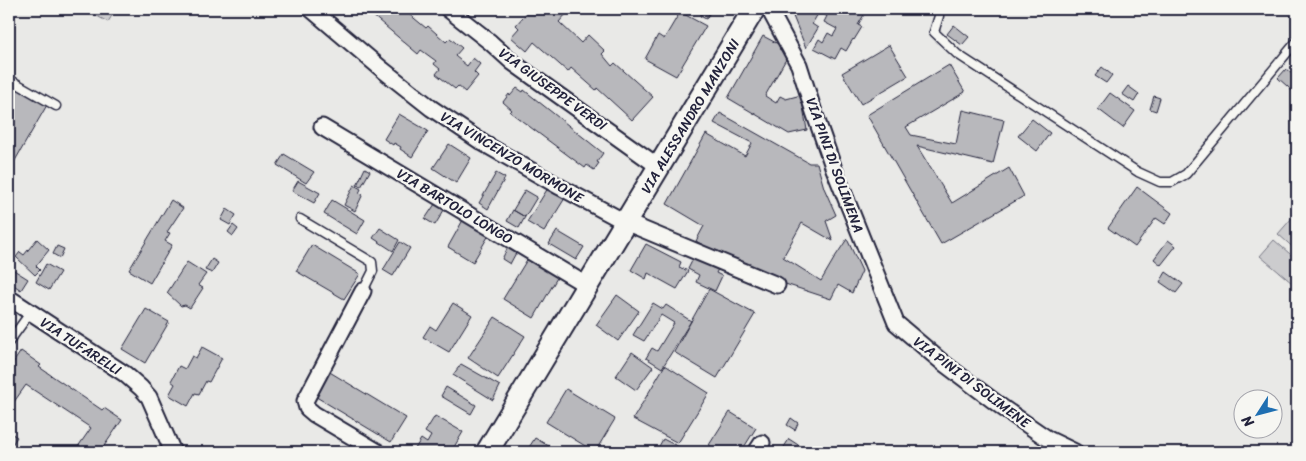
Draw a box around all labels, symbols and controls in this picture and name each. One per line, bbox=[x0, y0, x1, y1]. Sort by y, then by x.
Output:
street label: VIA ALESSANDRO MANZONI bbox=[634, 33, 747, 199]
street label: VIA GIUSEPPE VERDI bbox=[493, 41, 613, 138]
street label: VIA PINI DI SOLIMENA bbox=[798, 94, 871, 236]
street label: VIA VINCENZO MORMONE bbox=[435, 105, 589, 211]
street label: VIA BARTOLO LONGO bbox=[392, 162, 518, 251]
street label: VIA TUFARELLI bbox=[35, 311, 127, 383]
street label: VIA PINI DI SOLIMENE bbox=[908, 330, 1037, 436]
north arrow bbox=[1234, 388, 1284, 438]
text: N bbox=[1235, 410, 1261, 433]

